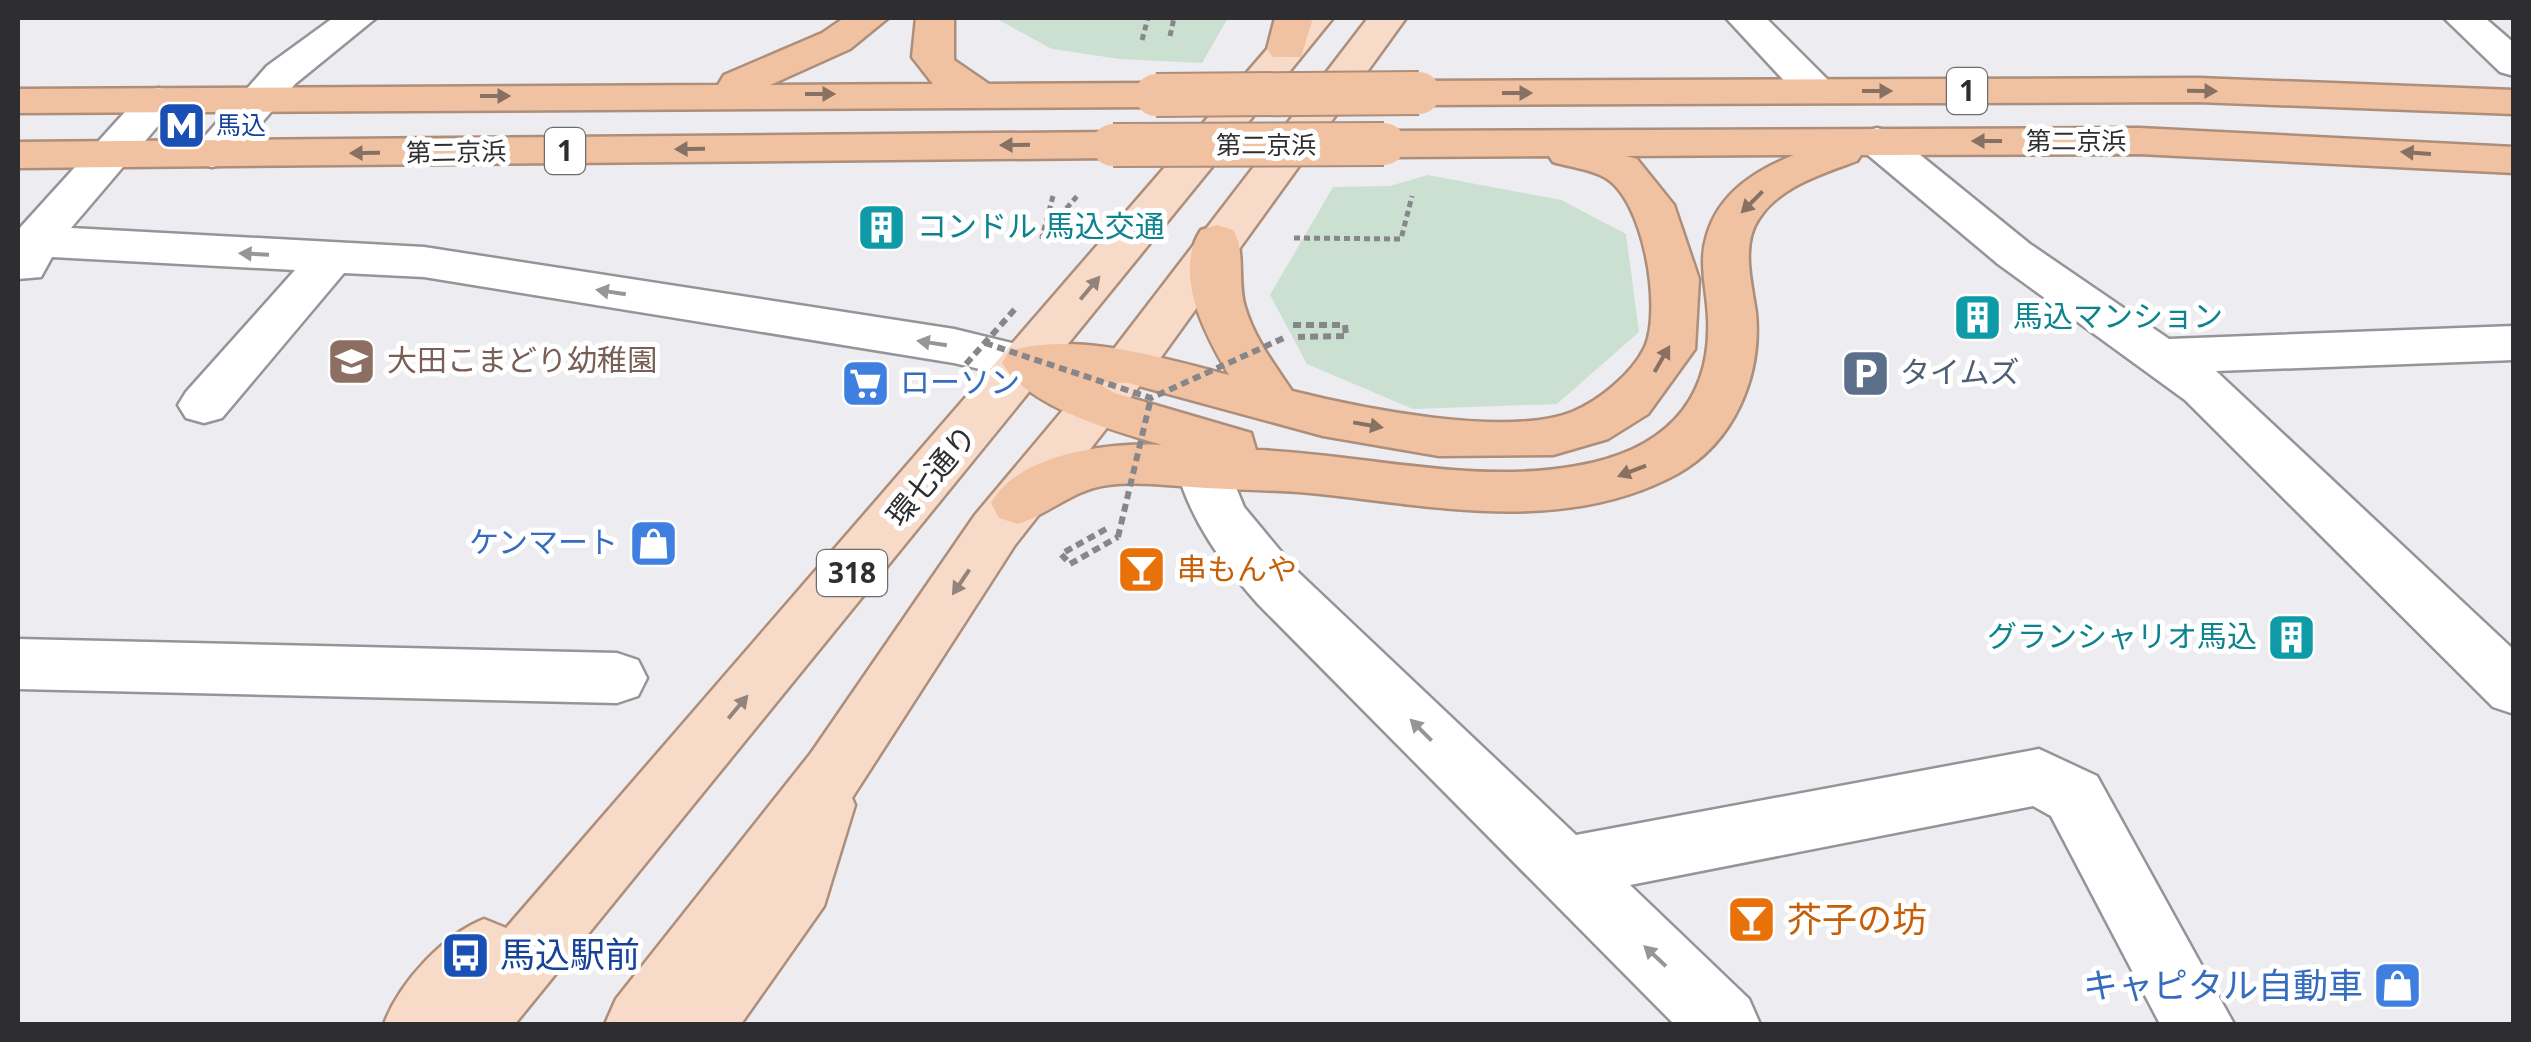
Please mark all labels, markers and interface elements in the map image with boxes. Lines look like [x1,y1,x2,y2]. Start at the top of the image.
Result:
road number: 1 [1947,68,1987,114]
one-way arrow [1861,83,1893,99]
one-way arrow [2186,83,2218,99]
one-way arrow [1501,85,1533,101]
one-way arrow [804,86,836,102]
one-way arrow [479,88,511,104]
metro station icon: 馬込 [155,99,207,151]
place label: 馬込 [216,107,266,141]
street label: 第二京浜 [2026,123,2126,157]
street label: 第二京浜 [1216,127,1316,161]
road number: 1 [545,128,585,174]
street label: 第二京浜 [406,133,506,169]
one-way arrow [1970,133,2002,149]
one-way arrow [999,137,1031,153]
one-way arrow [674,142,706,158]
one-way arrow [2400,144,2432,160]
one-way arrow [349,146,381,162]
one-way arrow [1740,190,1764,213]
building icon: コンドル 馬込交通 [856,201,908,253]
place label: コンドル 馬込交通 [917,205,1165,246]
one-way arrow [237,246,269,262]
one-way arrow [1078,275,1100,300]
one-way arrow [595,284,626,299]
building icon: 馬込マンション [1952,291,2004,343]
place label: 馬込マンション [2013,295,2223,336]
school or university icon: 大田こまどり幼稚園 [326,335,378,387]
one-way arrow [916,335,947,350]
place label: 大田こまどり幼稚園 [387,339,657,380]
one-way arrow [1652,345,1670,373]
parking icon: タイムズ [1839,347,1891,399]
place label: タイムズ [1900,351,2019,392]
supermarket icon: ローソン [839,357,891,409]
place label: ローソン [900,361,1020,402]
street label: 環七通り [877,416,985,534]
one-way arrow [1353,418,1384,434]
one-way arrow [1616,464,1646,479]
shop icon: ケンマート [627,517,679,569]
place label: ケンマート [469,521,618,562]
bar icon: 串もんや [1116,544,1168,596]
place label: 串もんや [1177,548,1297,589]
road number: 318 [817,550,887,596]
one-way arrow [952,568,970,595]
building icon: グランシャリオ馬込 [2266,611,2318,663]
place label: グランシャリオ馬込 [1987,615,2257,656]
one-way arrow [727,695,749,720]
one-way arrow [1410,719,1434,742]
bar icon: 芥子の坊 [1726,894,1778,946]
place label: 芥子の坊 [1787,895,1927,942]
bus stop icon: 馬込駅前 [439,929,491,981]
place label: 馬込駅前 [500,930,640,977]
one-way arrow [1643,945,1667,968]
shop icon: キャピタル自動車 [2372,960,2424,1012]
place label: キャピタル自動車 [2083,961,2363,1008]

